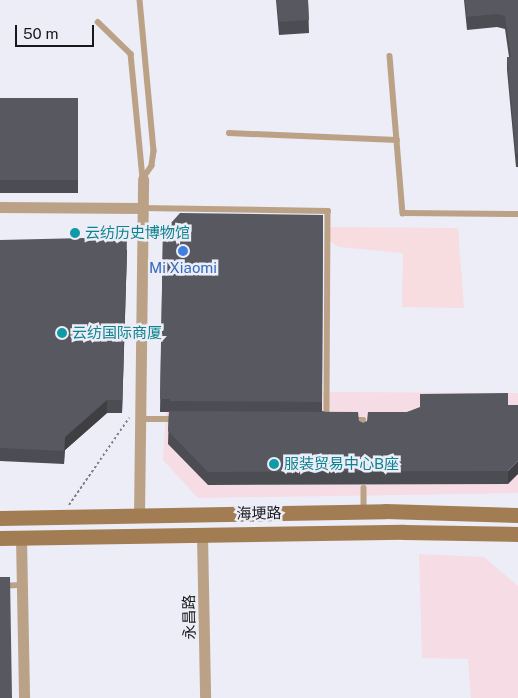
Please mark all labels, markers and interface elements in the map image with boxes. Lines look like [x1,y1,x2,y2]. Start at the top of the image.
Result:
scale bar [18,15,96,47]
text: 50 m [23,25,58,42]
place label: 云纺历史博物馆 [85,224,190,242]
marker: 云纺历史博物馆 [69,227,81,239]
marker: Mi Xiaomi [177,245,189,257]
place label: Mi Xiaomi [149,259,217,277]
place label: 云纺国际商厦 [72,324,162,342]
marker: 云纺国际商厦 [56,327,68,339]
place label: 服装贸易中心B座 [284,455,399,473]
marker: 服装贸易中心B座 [268,458,280,470]
street label: 海埂路 [236,504,282,522]
street label: 永昌路 [180,594,198,640]

